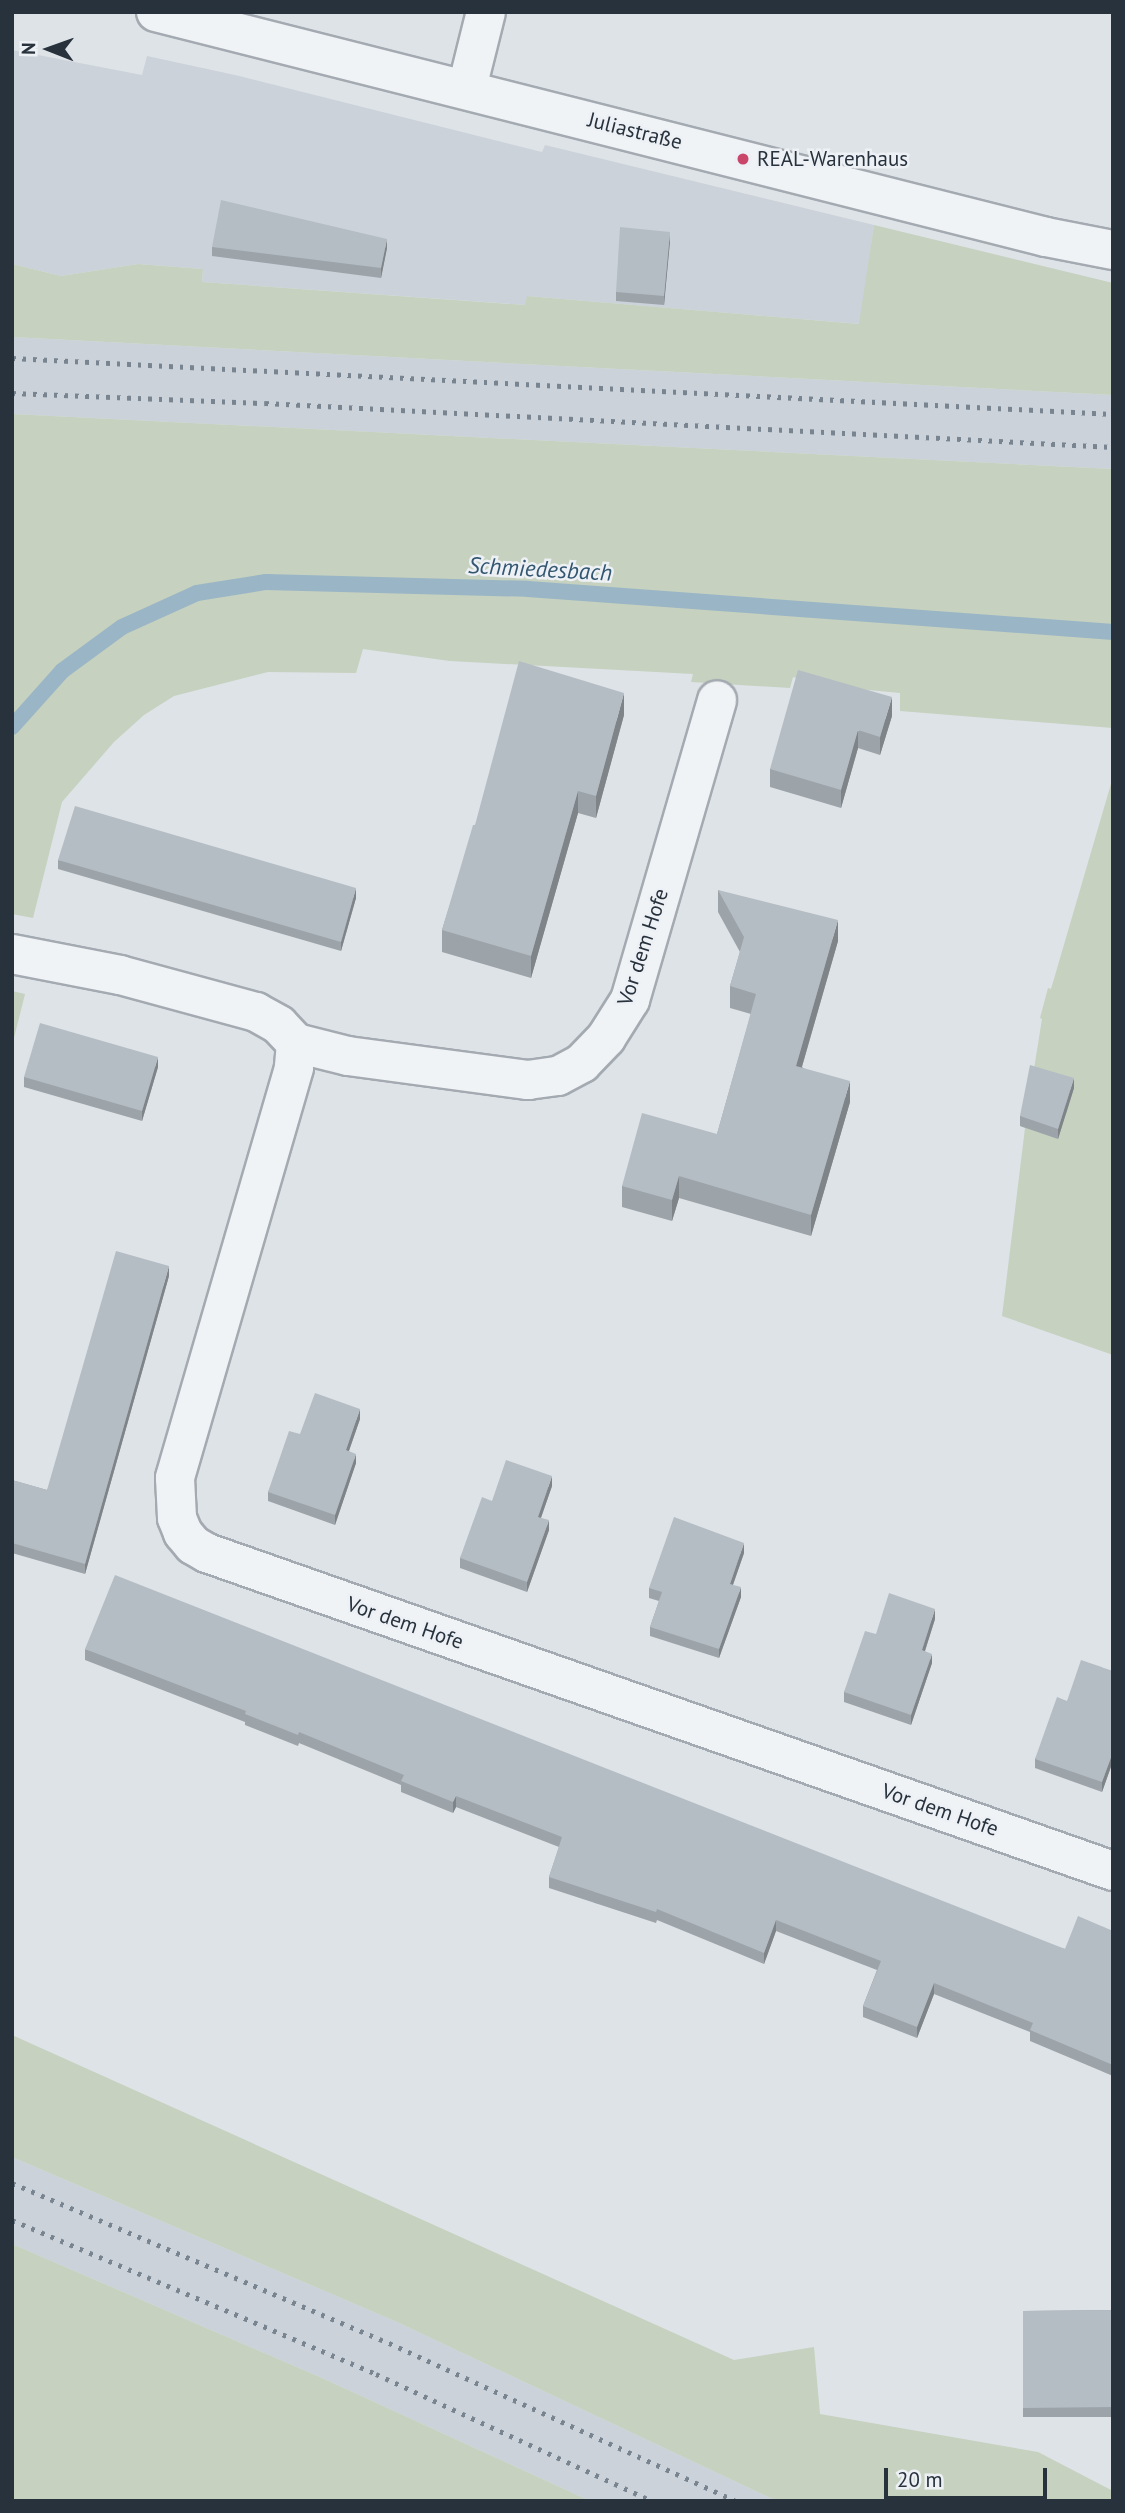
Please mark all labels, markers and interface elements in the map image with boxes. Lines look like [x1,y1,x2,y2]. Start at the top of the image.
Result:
north arrow [14,14,84,84]
text: N [16,42,40,55]
street label: Juliastraße [585,107,685,155]
place label: REAL-Warenhaus [757,146,908,172]
marker: REAL-Warenhaus [735,151,751,167]
water label: Schmiedesbach [467,551,613,587]
street label: Vor dem Hofe [612,885,674,1009]
street label: Vor dem Hofe [343,1591,467,1655]
street label: Vor dem Hofe [878,1778,1002,1842]
scale bar [887,2454,1050,2498]
text: 20 m [897,2466,943,2493]

